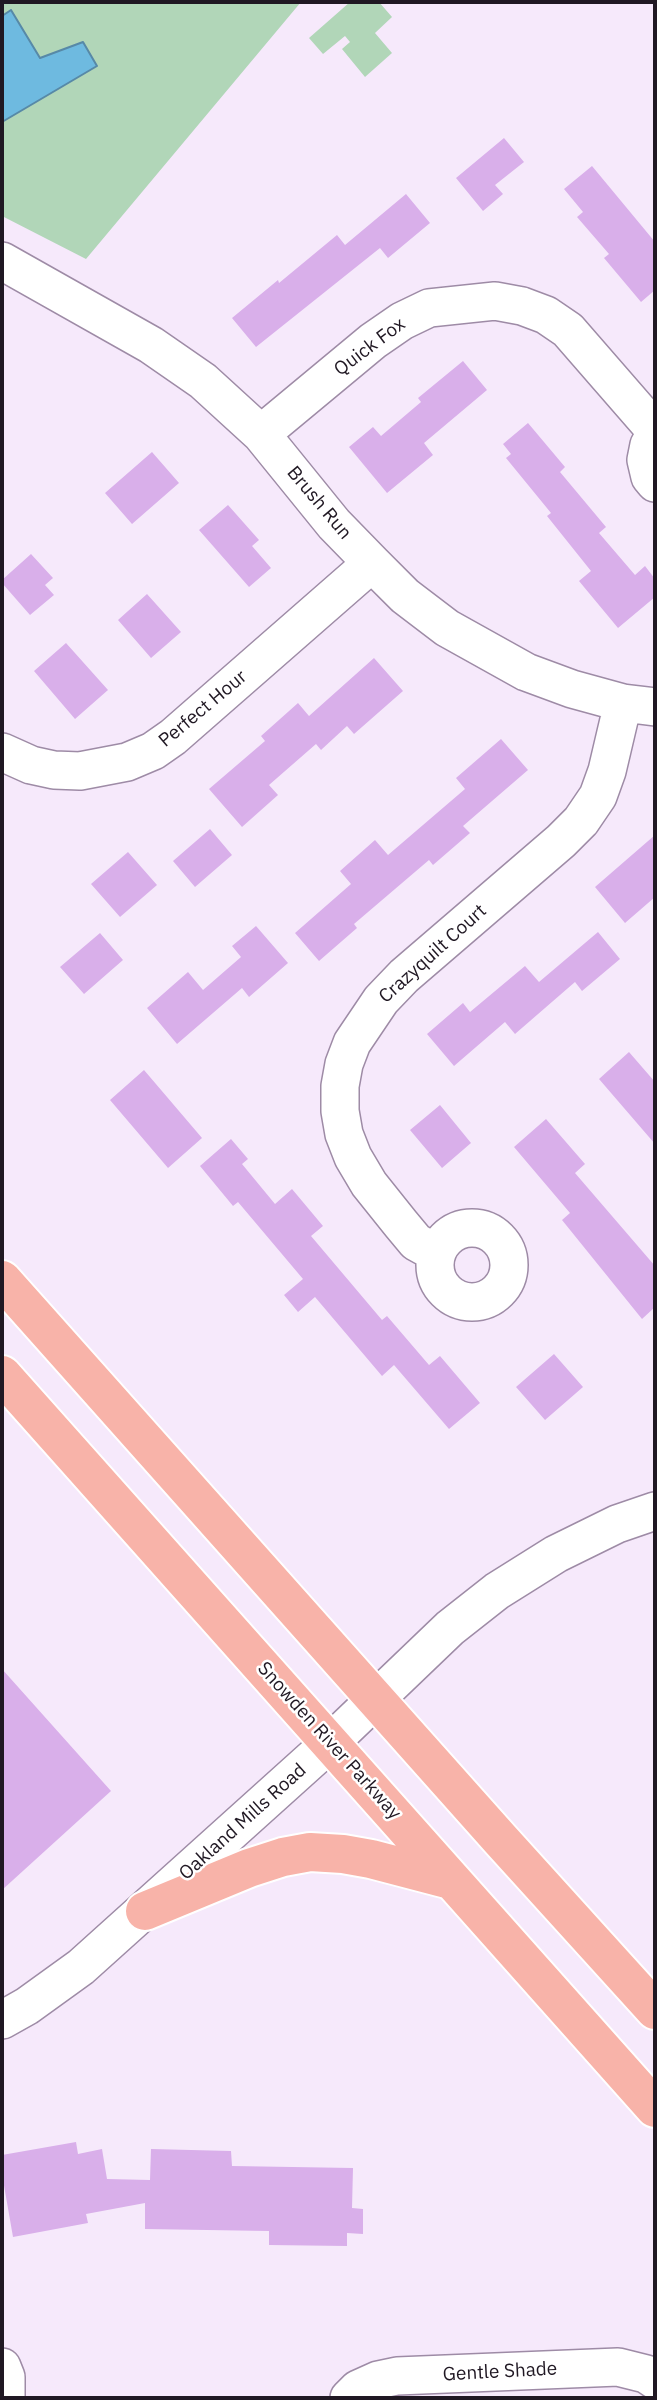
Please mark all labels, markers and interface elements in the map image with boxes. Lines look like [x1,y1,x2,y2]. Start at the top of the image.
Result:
street label: Quick Fox [330,313,410,381]
street label: Brush Run [282,462,356,544]
street label: Perfect Hour [154,666,252,752]
street label: Crazyquilt Court [375,900,491,1008]
street label: Snowden River Parkway [252,1658,406,1824]
street label: Oakland Mills Road [175,1759,311,1885]
street label: Gentle Shade [442,2358,558,2386]

